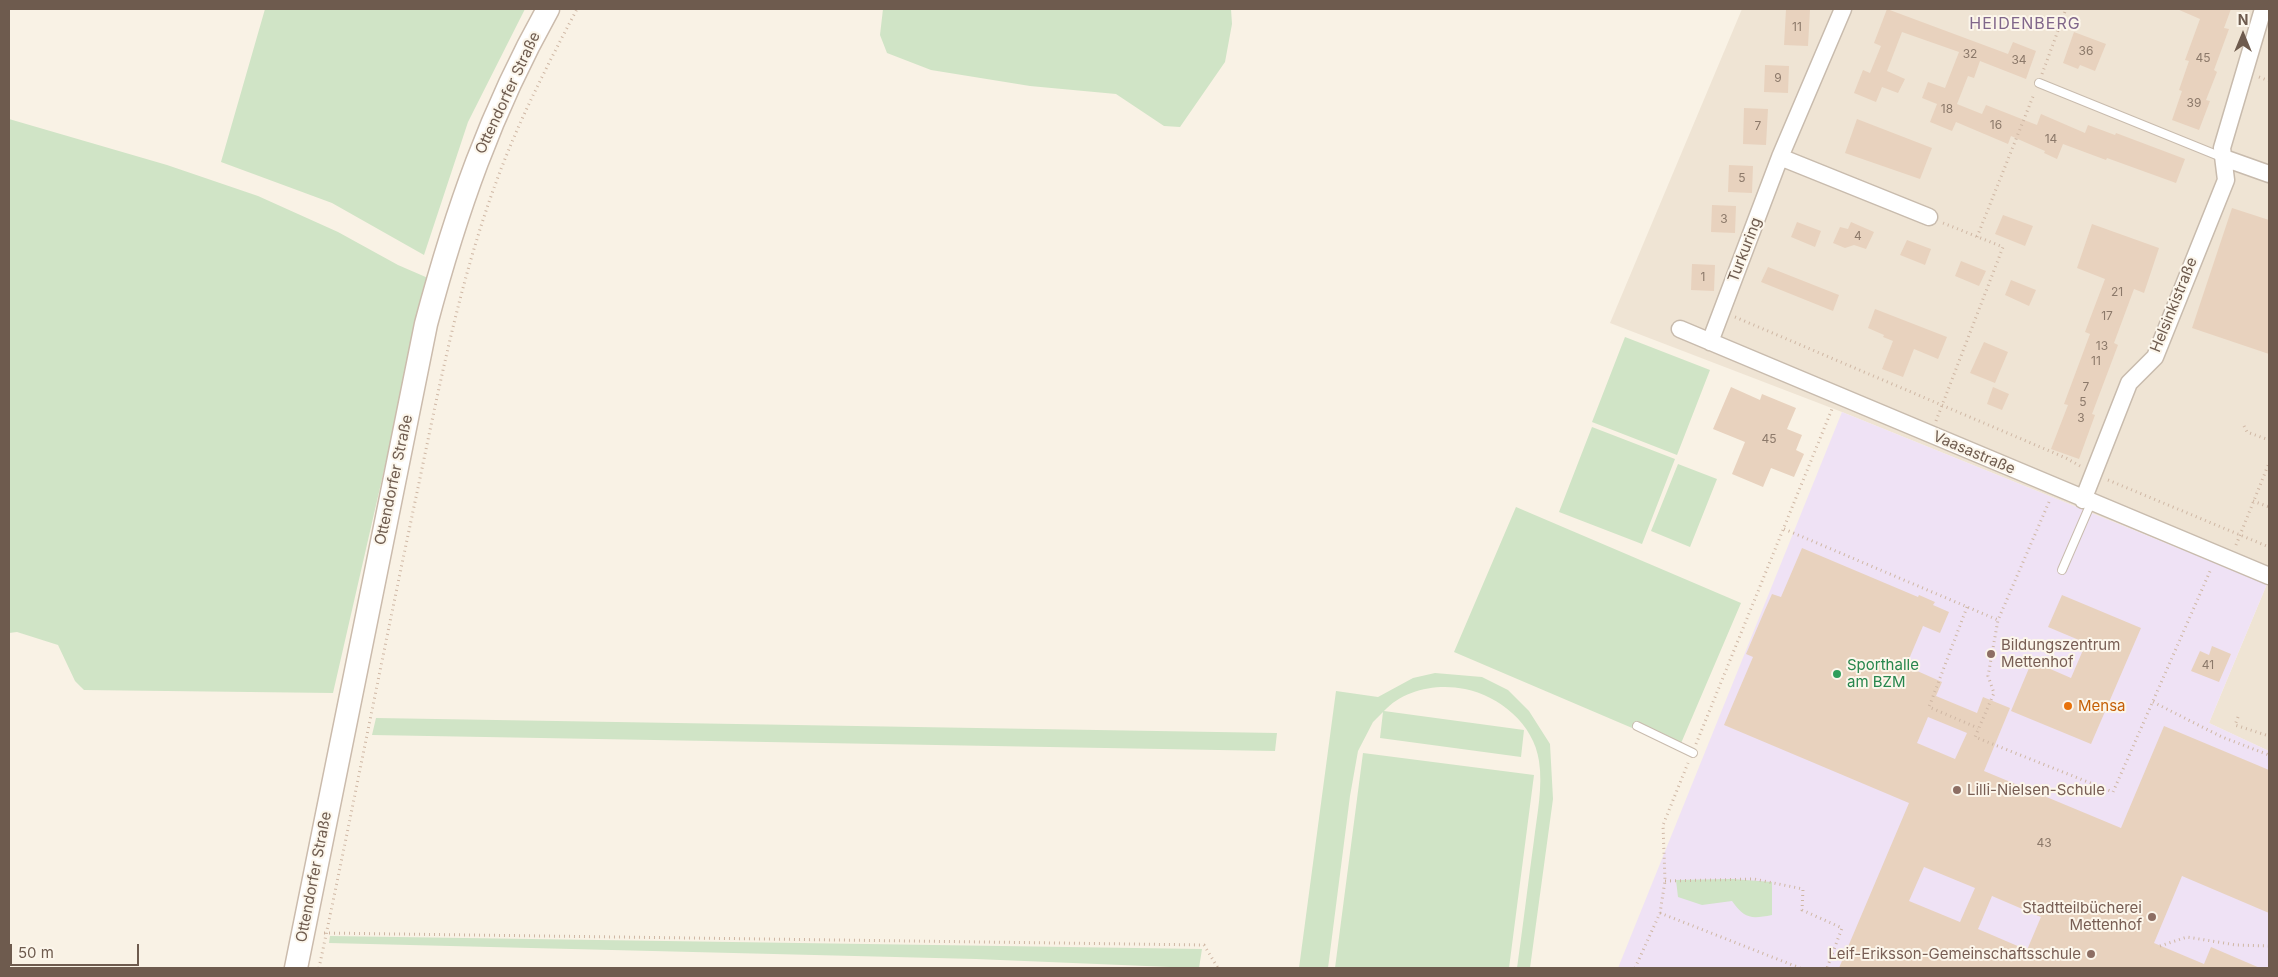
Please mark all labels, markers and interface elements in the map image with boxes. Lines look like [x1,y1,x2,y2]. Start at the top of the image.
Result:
north arrow [2218,10,2268,60]
text: N [2238,11,2248,28]
district label: HEIDENBERG [1968,14,2082,34]
house number: 11 [1792,20,1802,34]
street label: Ottendorfer Straße [472,29,544,157]
house number: 36 [2079,44,2093,58]
house number: 32 [1963,47,1977,61]
house number: 45 [2195,51,2211,65]
house number: 34 [2011,53,2027,67]
house number: 9 [1774,71,1782,85]
house number: 39 [2187,96,2201,110]
house number: 18 [1941,102,1953,116]
house number: 16 [1990,118,2002,132]
house number: 7 [1755,119,1761,133]
house number: 14 [2045,132,2057,146]
house number: 5 [1738,171,1746,185]
house number: 3 [1720,212,1728,226]
street label: Turkuring [1724,215,1766,285]
house number: 4 [1854,229,1862,243]
street label: Helsinkistraße [2147,255,2201,355]
house number: 1 [1701,270,1705,284]
house number: 21 [2111,285,2123,299]
house number: 17 [2101,309,2113,323]
house number: 13 [2096,339,2108,353]
house number: 11 [2091,354,2101,368]
house number: 7 [2083,380,2089,394]
house number: 5 [2079,395,2087,409]
house number: 3 [2077,411,2085,425]
street label: Ottendorfer Straße [371,413,417,547]
street label: Vaasastraße [1930,428,2018,478]
house number: 45 [1761,432,1777,446]
place label: Bildungszentrum Mettenhof [2001,636,2120,671]
marker: Bildungszentrum Mettenhof [1985,648,1997,660]
place label: Sporthalle am BZM [1847,656,1919,691]
house number: 41 [2202,658,2214,672]
marker: Sporthalle am BZM [1831,668,1843,680]
place label: Mensa [2078,697,2125,715]
marker: Mensa [2062,700,2074,712]
place label: Lilli-Nielsen-Schule [1967,781,2105,799]
marker: Lilli-Nielsen-Schule [1951,784,1963,796]
street label: Ottendorfer Straße [293,810,335,944]
house number: 43 [2036,836,2052,850]
place label: Stadtteilbücherei Mettenhof [2022,899,2142,934]
marker: Stadtteilbücherei Mettenhof [2146,911,2158,923]
scale bar [12,934,141,966]
text: 50 m [18,943,54,962]
place label: Leif-Eriksson-Gemeinschaftsschule [1828,945,2081,963]
marker: Leif-Eriksson-Gemeinschaftsschule [2085,948,2097,960]

